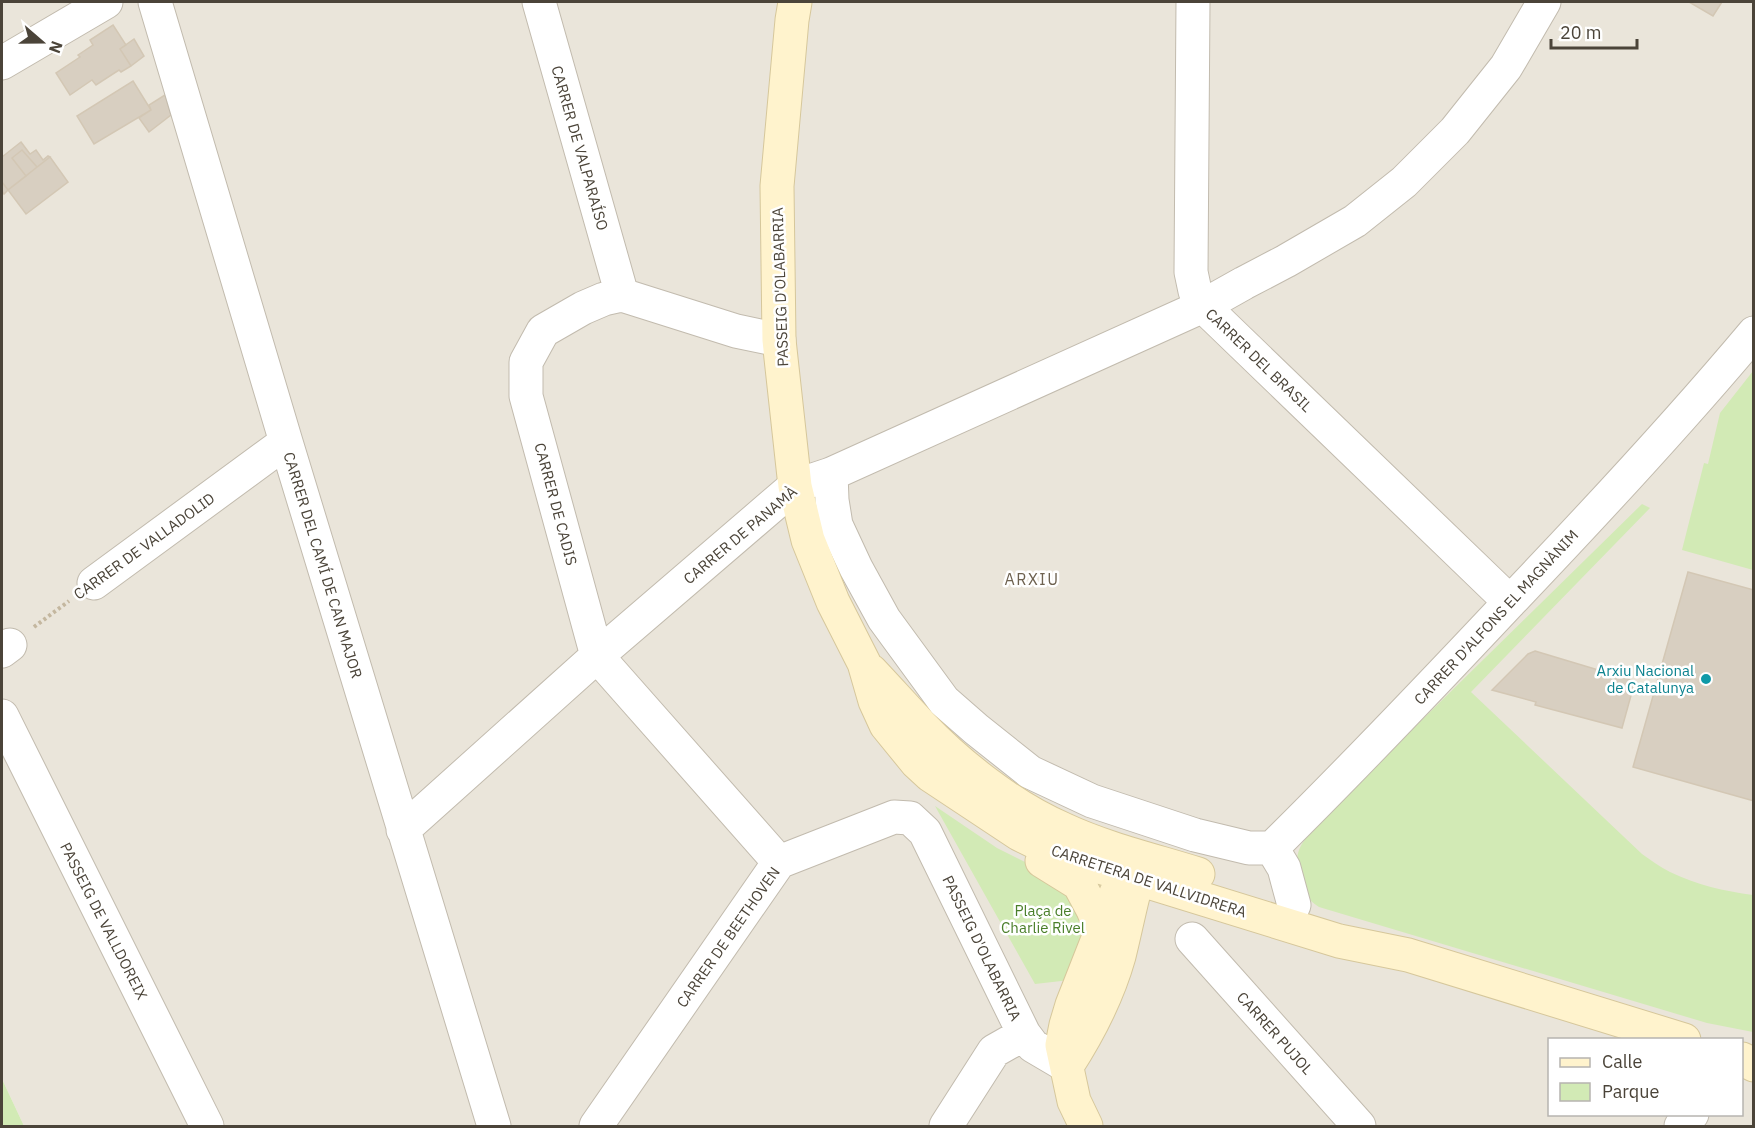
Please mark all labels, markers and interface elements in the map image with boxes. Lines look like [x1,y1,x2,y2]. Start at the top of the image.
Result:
north arrow [12,12,72,72]
scale bar [1551,12,1636,50]
text: 20 m [1560,21,1602,44]
text: N [45,38,67,56]
street label: CARRER DE VALPARAÍSO [547,63,613,233]
street label: PASSEIG D'OLABARRIA [768,207,792,367]
street label: CARRER DEL BRASIL [1202,304,1317,416]
street label: CARRER DE CADIS [531,441,581,567]
street label: CARRER DEL CAMÍ DE CAN MAJOR [279,450,367,680]
street label: CARRER DE PANAMÀ [679,482,801,588]
street label: CARRER DE VALLADOLID [70,488,218,604]
street label: CARRER D'ALFONS EL MAGNÀNIM [1410,526,1582,708]
district label: ARXIU [1004,569,1060,589]
place label: Arxiu Nacional de Catalunya [1597,661,1694,697]
marker: Arxiu Nacional de Catalunya [1699,672,1713,686]
street label: PASSEIG DE VALLDOREIX [56,839,152,1003]
street label: CARRETERA DE VALLVIDRERA [1049,840,1249,922]
street label: CARRER DE BEETHOVEN [672,863,784,1011]
street label: PASSEIG D'OLABARRIA [938,872,1026,1024]
park label: Plaça de Charlie Rivel [1001,901,1085,937]
street label: CARRER PUJOL [1233,988,1317,1079]
legend [1548,1038,1743,1116]
text: Calle [1602,1050,1642,1073]
text: Parque [1602,1080,1660,1103]

